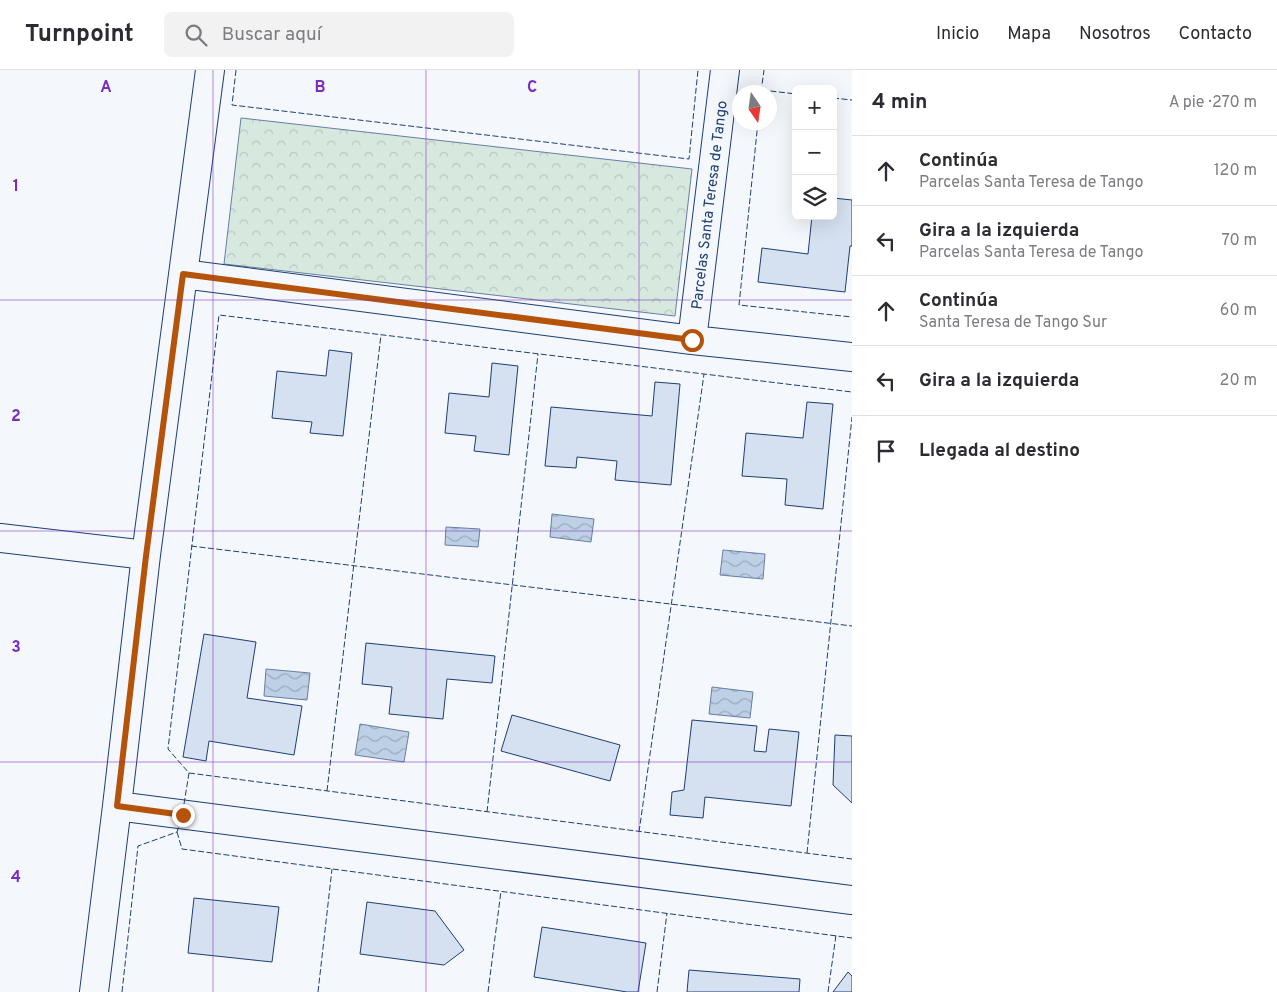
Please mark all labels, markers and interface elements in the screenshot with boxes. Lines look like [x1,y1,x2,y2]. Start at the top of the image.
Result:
search box [164,12,514,57]
text: Turnpoint [25,20,134,50]
icon: search [182,21,210,49]
text: Buscar aquí [222,23,322,47]
text: Inicio [936,23,979,46]
text: Mapa [1007,23,1051,46]
text: Nosotros [1079,23,1151,46]
text: Contacto [1179,23,1252,46]
text: A [100,78,112,98]
text: B [314,78,326,98]
text: C [527,78,537,98]
north arrow [732,85,777,130]
map controls [792,85,837,220]
button: + [792,85,837,130]
text: 4 min [872,89,928,116]
text: A pie · 270 m [1169,93,1257,113]
street label: Parcelas Santa Teresa de Tango [688,100,733,311]
button: − [792,130,837,175]
text: Continúa [919,149,998,173]
icon: ahead [872,157,900,185]
text: 120 m [1214,161,1257,181]
text: Parcelas Santa Teresa de Tango [919,173,1143,193]
button: layers [792,175,837,220]
text: 1 [13,177,19,197]
text: Gira a la izquierda [919,219,1079,243]
icon: left [872,227,900,255]
text: 70 m [1222,231,1257,251]
text: Parcelas Santa Teresa de Tango [919,243,1143,263]
text: Continúa [919,289,998,313]
icon: ahead [872,297,900,325]
text: 60 m [1220,301,1257,321]
text: Santa Teresa de Tango Sur [919,313,1107,333]
route start [681,329,704,352]
icon: left [872,367,900,395]
text: Gira a la izquierda [919,369,1079,393]
text: 20 m [1220,371,1257,391]
text: 2 [11,407,21,427]
icon: arrive [872,437,900,465]
text: Llegada al destino [919,439,1080,463]
text: 3 [11,638,21,658]
route end [172,804,195,827]
text: 4 [11,868,21,888]

